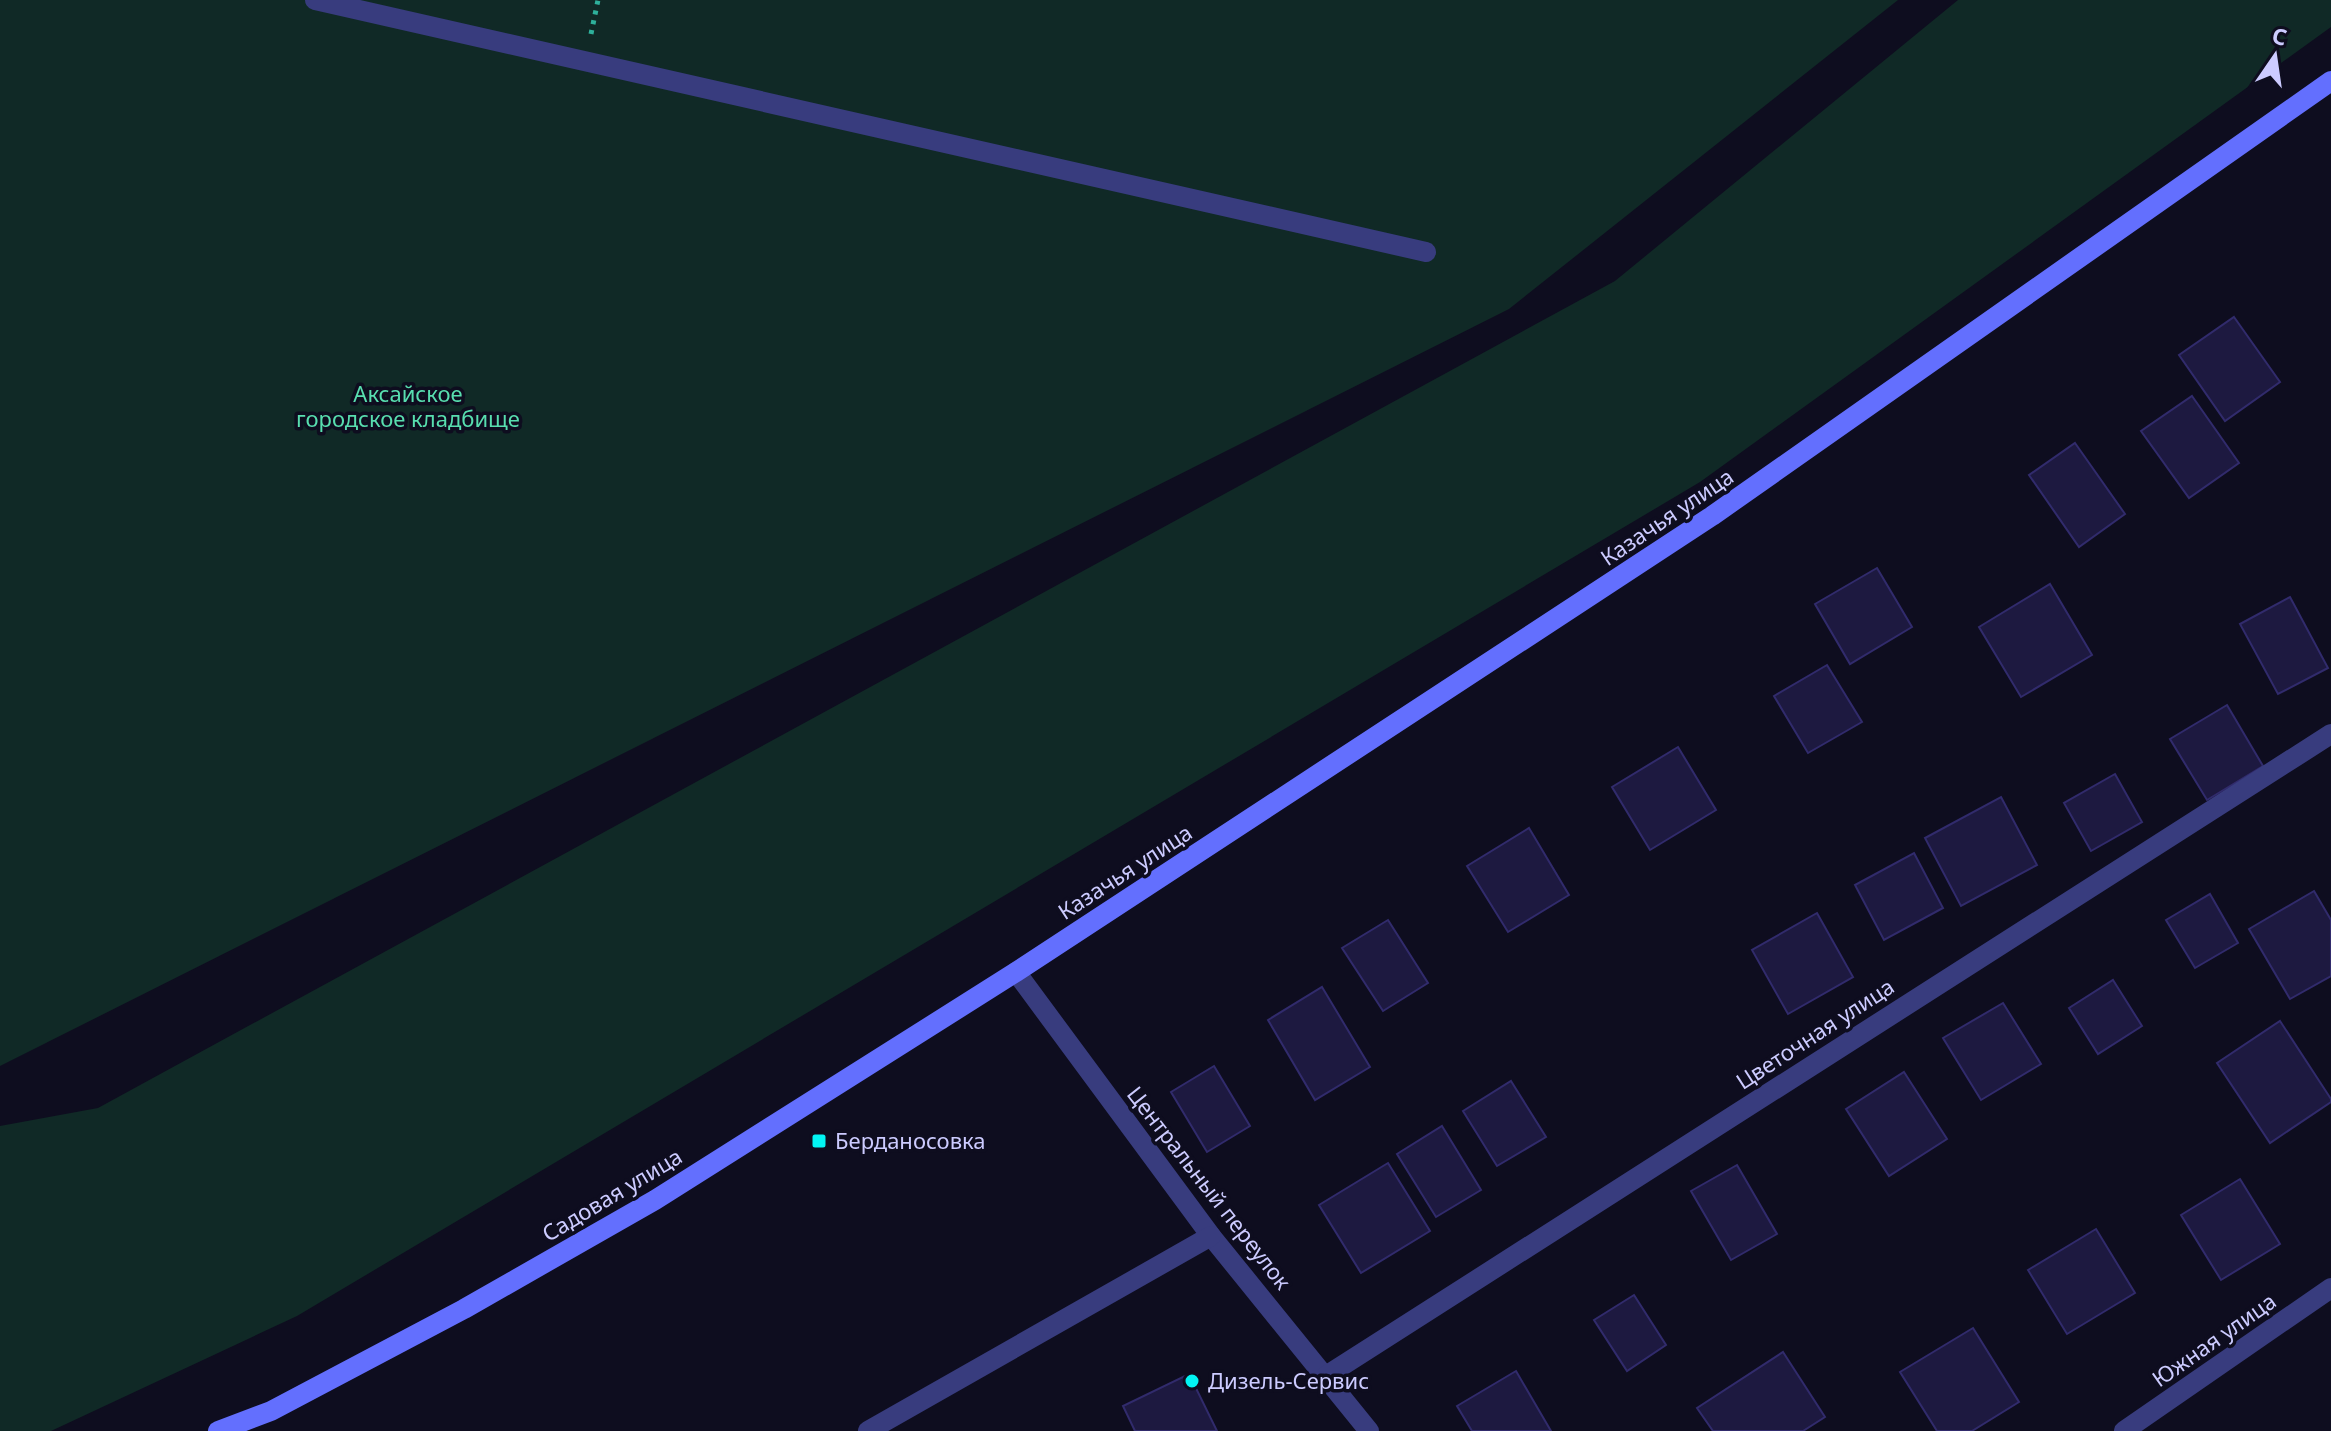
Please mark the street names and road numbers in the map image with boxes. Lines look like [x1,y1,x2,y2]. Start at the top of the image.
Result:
street label: Казачья улица [1594,461,1739,572]
street label: Казачья улица [1052,817,1197,926]
street label: Цветочная улица [1730,971,1899,1096]
street label: Центральный переулок [1121,1080,1299,1295]
street label: Садовая улица [536,1141,687,1248]
street label: Южная улица [2145,1285,2281,1393]

